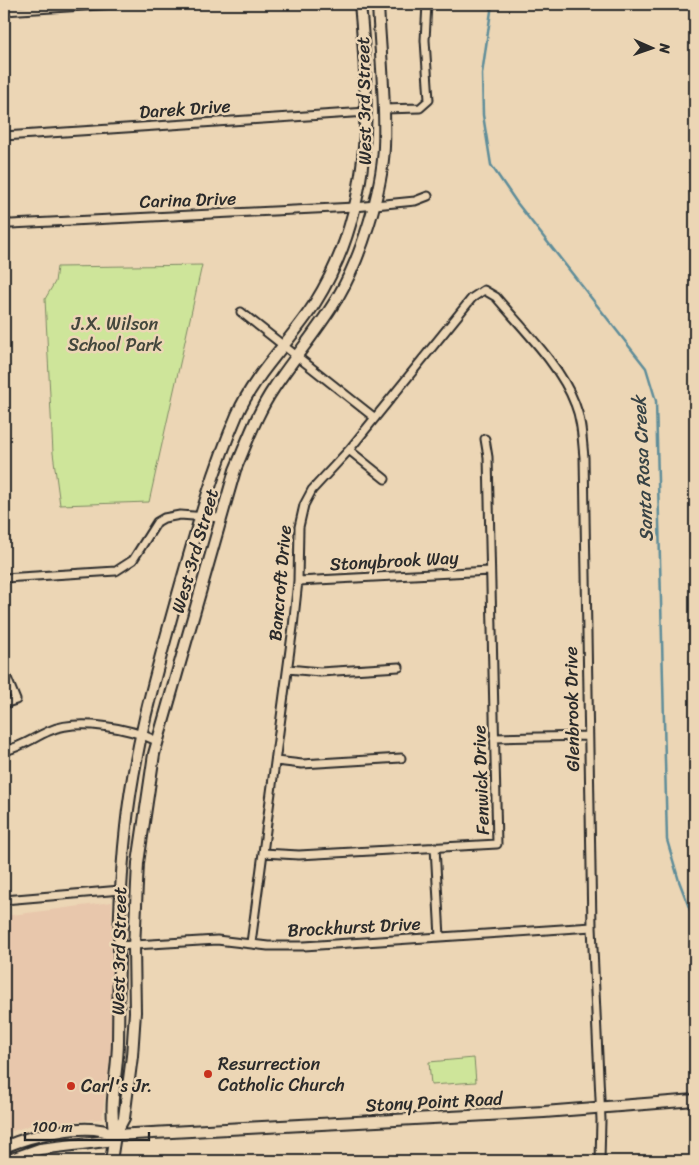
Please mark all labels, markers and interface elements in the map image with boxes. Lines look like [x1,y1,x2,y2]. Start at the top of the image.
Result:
north arrow [626,22,676,72]
street label: West 3rd Street [347,36,381,165]
text: N [652,42,677,54]
street label: Darek Drive [138,90,232,128]
street label: Carina Drive [139,182,237,218]
park label: J.X. Wilson School Park [68,308,163,361]
water label: Santa Rosa Creek [622,392,663,543]
street label: West 3rd Street [162,485,228,617]
street label: Bancroft Drive [259,524,301,642]
street label: Stonybrook Way [329,542,460,580]
street label: Glenbrook Drive [555,646,589,772]
street label: Fenwick Drive [463,724,499,836]
street label: West 3rd Street [102,886,136,1015]
street label: Brockhurst Drive [286,908,422,946]
place label: Resurrection Catholic Church [218,1048,345,1101]
marker: Resurrection Catholic Church [202,1068,214,1080]
place label: Carl's Jr. [81,1070,152,1102]
marker: Carl's Jr. [65,1080,77,1092]
street label: Stony Point Road [365,1082,505,1122]
scale bar [25,1110,149,1142]
text: 100 m [32,1114,73,1140]

